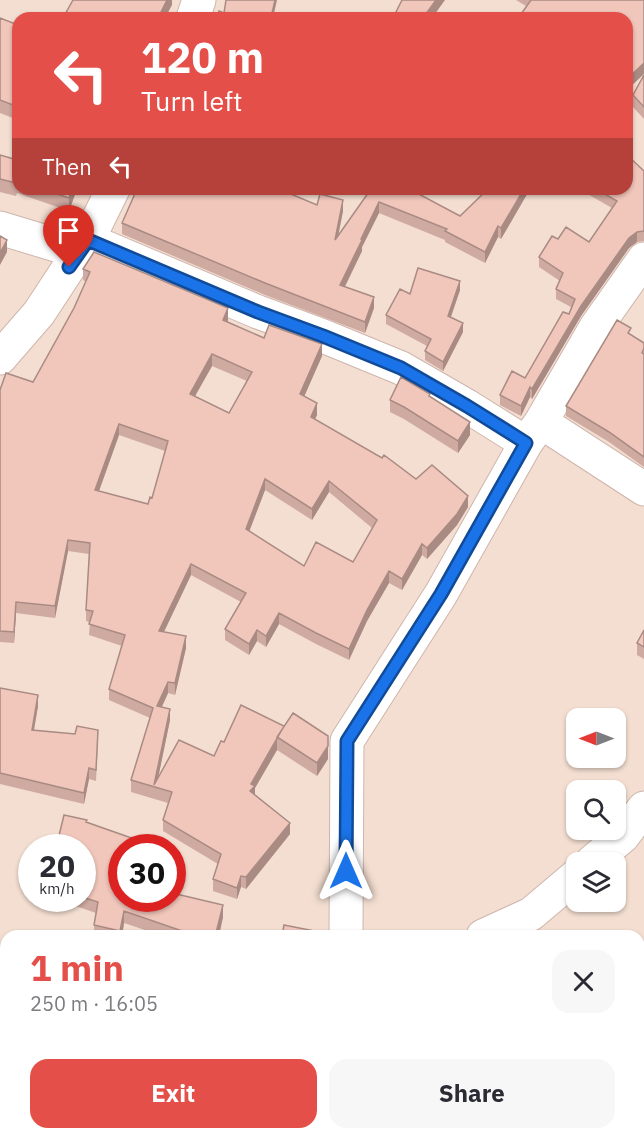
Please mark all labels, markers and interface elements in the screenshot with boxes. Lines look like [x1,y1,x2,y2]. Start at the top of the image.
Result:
text: 120 m [141,30,264,85]
icon: left [42,36,120,114]
text: Turn left [141,83,242,118]
icon: left [104,150,137,183]
text: Then [42,152,92,181]
pin [43,205,94,267]
icon: arrive [52,214,85,247]
north arrow [566,708,626,768]
map controls [566,708,626,912]
button: search [566,780,626,840]
speed limit sign: 30 [108,834,186,912]
position arrow [314,839,378,903]
text: 20 [39,846,75,885]
button: layers [566,852,626,912]
text: km/h [39,879,75,898]
text: 1 min [30,944,124,991]
button: close [552,950,615,1013]
text: 250 m · 16:05 [30,990,158,1017]
button: Exit [30,1059,317,1128]
button: Share [329,1059,615,1128]

